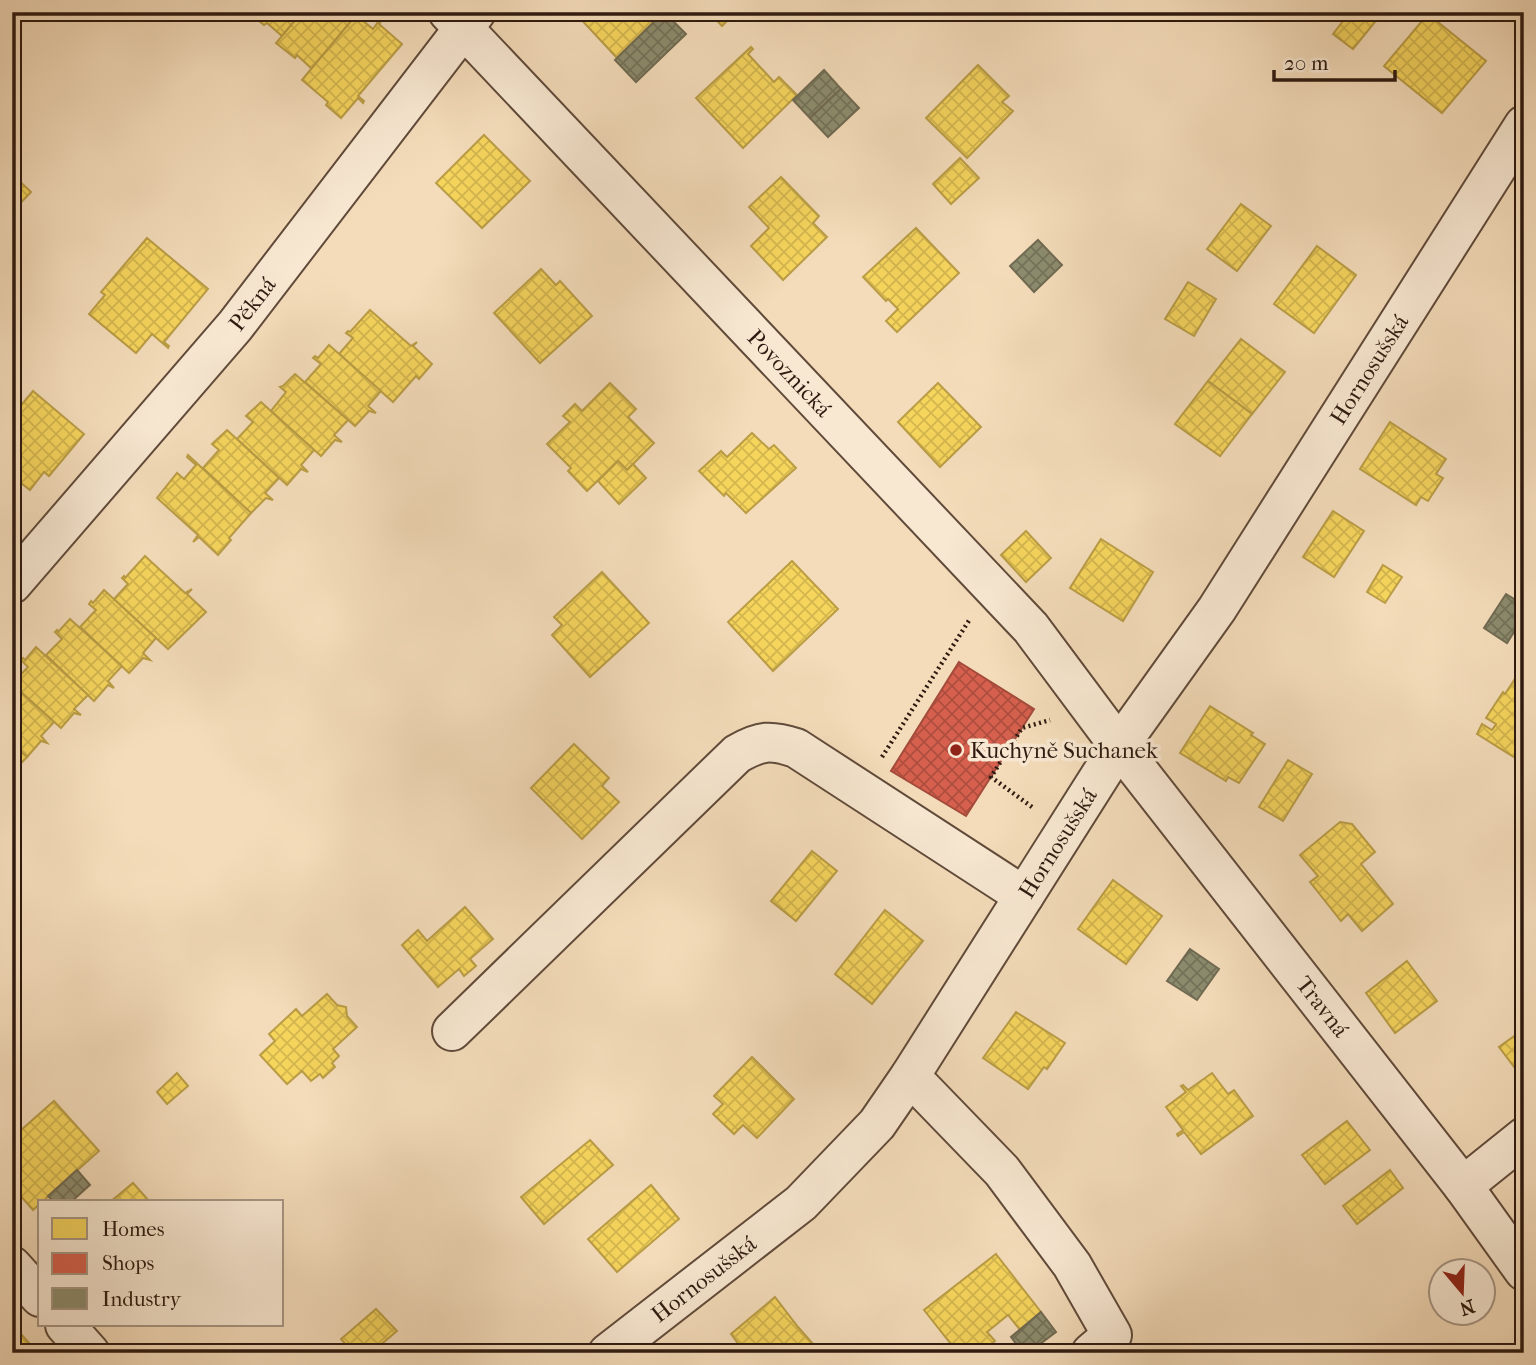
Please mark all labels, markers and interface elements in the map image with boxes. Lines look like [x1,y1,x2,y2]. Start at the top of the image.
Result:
scale bar [1274,38,1394,82]
text: 20 m [1284,51,1329,75]
street label: Pěkná [223,272,282,336]
street label: Hornosušská [1324,309,1414,430]
street label: Povoznická [742,324,837,423]
place label: Kuchyně Suchanek [970,737,1159,764]
marker: Kuchyně Suchanek [948,742,964,758]
street label: Hornosušská [1013,783,1103,903]
street label: Travná [1290,971,1355,1043]
legend [38,1200,284,1326]
text: Homes [102,1217,165,1241]
street label: Hornosušská [646,1230,762,1328]
text: Shops [102,1251,155,1275]
north arrow [1428,1256,1498,1326]
text: Industry [102,1287,182,1311]
text: N [1456,1294,1478,1320]

